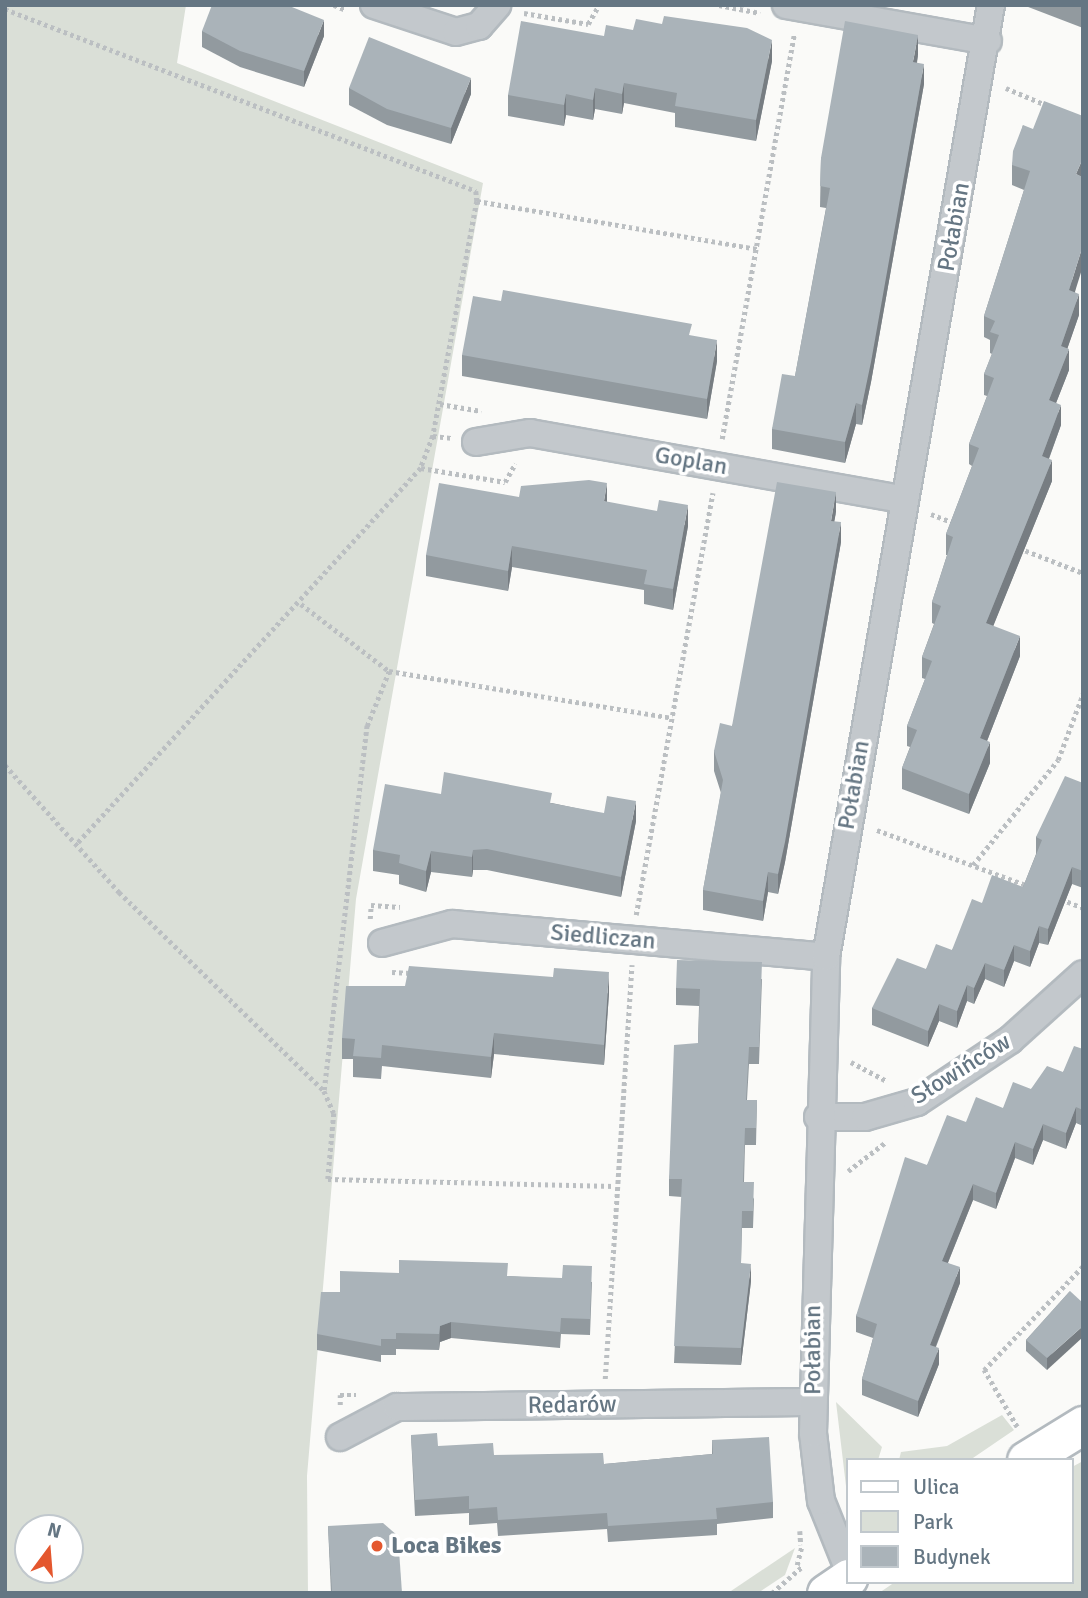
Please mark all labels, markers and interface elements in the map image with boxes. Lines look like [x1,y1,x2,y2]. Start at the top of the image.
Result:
street label: Połabian [932,180,976,274]
street label: Goplan [653,440,729,482]
street label: Połabian [832,738,876,832]
street label: Siedliczan [549,918,657,956]
street label: Słowińców [906,1027,1016,1111]
street label: Połabian [799,1305,827,1395]
street label: Redarów [527,1390,617,1420]
legend [846,1458,1074,1584]
text: Ulica [913,1474,959,1500]
text: Park [913,1509,953,1535]
north arrow [14,1514,84,1584]
text: N [45,1517,64,1544]
place label: Loca Bikes [391,1532,501,1560]
marker: Loca Bikes [369,1538,385,1554]
text: Budynek [913,1544,991,1570]

